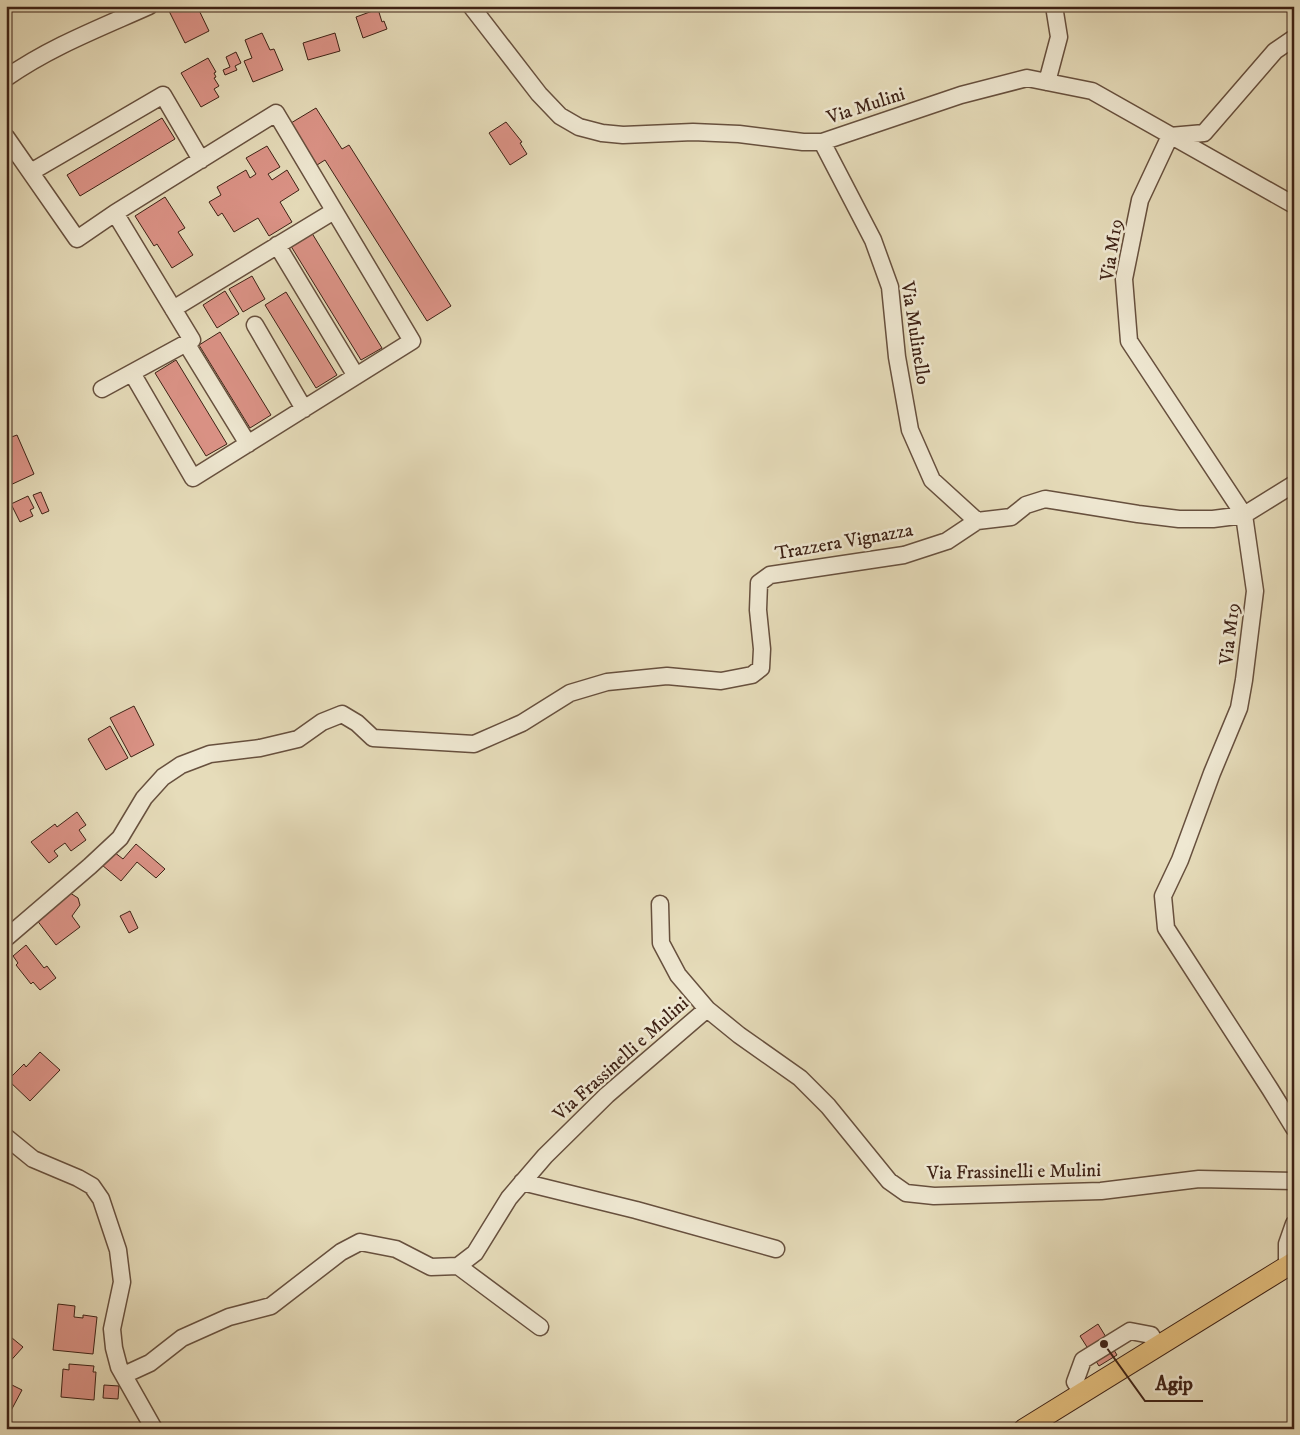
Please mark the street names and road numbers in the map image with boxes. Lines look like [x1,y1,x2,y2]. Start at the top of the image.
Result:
street label: Via Mulini [823,83,908,130]
street label: Via M19 [1096,217,1128,284]
street label: Via Mulinello [895,279,935,386]
street label: Trazzera Vignazza [773,519,915,565]
street label: Via M19 [1215,601,1245,668]
street label: Via Frassinelli e Mulini [548,992,693,1126]
street label: Via Frassinelli e Mulini [926,1159,1101,1185]

